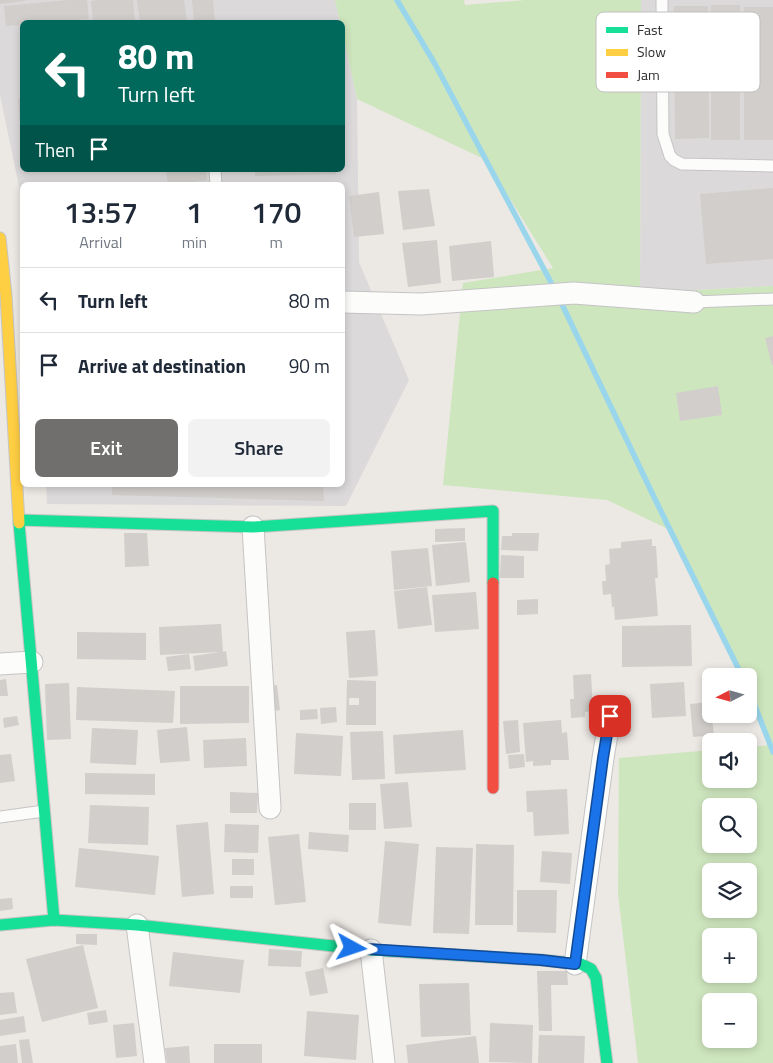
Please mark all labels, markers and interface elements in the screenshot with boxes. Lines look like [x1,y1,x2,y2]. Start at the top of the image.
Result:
legend [596,12,760,92]
text: Fast [637,19,662,40]
text: 80 m [118,29,194,83]
icon: left [35,40,100,105]
text: Slow [637,41,666,62]
text: Jam [637,64,660,85]
text: Turn left [118,77,195,111]
text: Then [35,135,75,164]
icon: arrive [85,135,113,163]
text: 13:57 [64,189,138,235]
text: 1 [186,189,203,235]
text: 170 [251,189,301,235]
text: Arrival [79,230,123,254]
text: min [182,230,207,254]
text: m [269,230,283,254]
icon: left [35,286,63,314]
text: Turn left [78,286,148,315]
text: 80 m [289,286,330,315]
icon: arrive [35,351,63,379]
text: Arrive at destination [78,351,246,380]
text: 90 m [289,351,330,380]
button: Exit [35,419,178,477]
button: Share [188,419,330,477]
north arrow [702,668,758,722]
map controls [702,668,757,1048]
pin [589,695,631,737]
icon: arrive [596,702,624,730]
button: sound [702,733,757,788]
button: search [702,798,757,853]
button: layers [702,863,757,918]
position arrow [325,921,377,973]
button: + [702,928,757,983]
button: − [702,993,757,1048]

